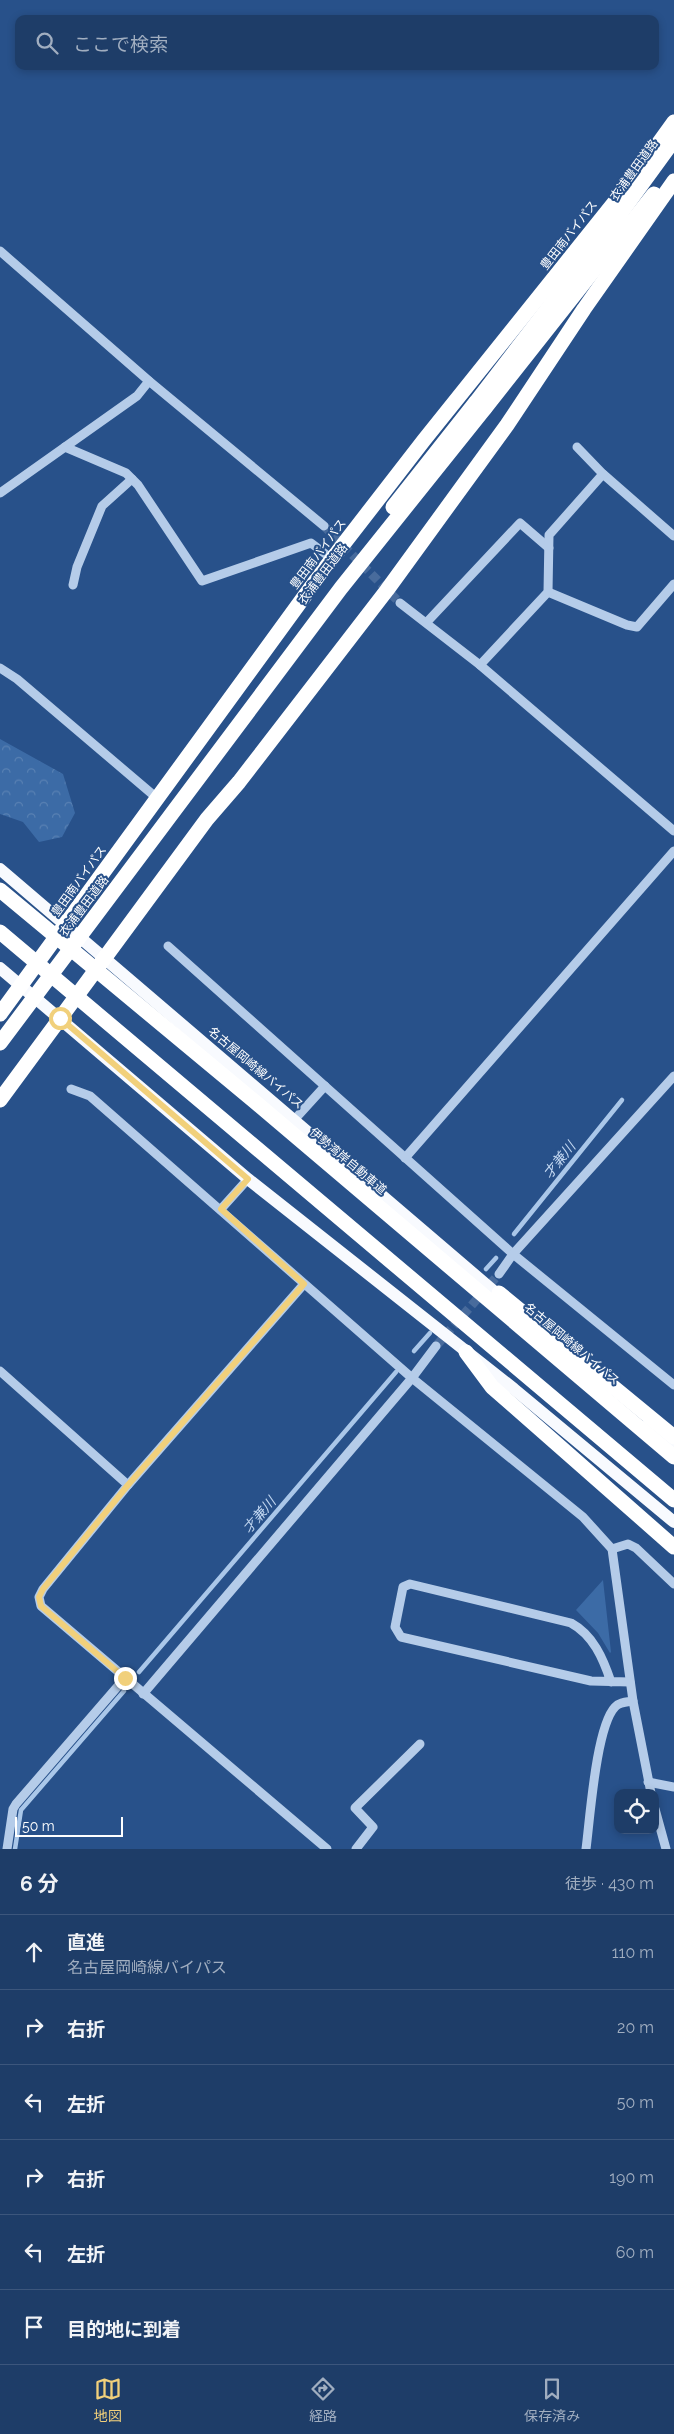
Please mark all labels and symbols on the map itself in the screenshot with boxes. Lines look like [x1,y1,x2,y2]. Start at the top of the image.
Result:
street label: 衣浦豊田道路 [607,137,661,203]
street label: 豊田南バイパス [538,198,600,272]
street label: 豊田南バイパス [287,516,349,592]
street label: 衣浦豊田道路 [296,541,350,607]
street label: 豊田南バイパス [49,843,109,919]
street label: 衣浦豊田道路 [57,873,111,939]
route start [49,1007,72,1030]
street label: 名古屋岡崎線バイパス [206,1024,306,1112]
street label: 伊勢湾岸自動車道 [307,1125,389,1197]
water label: 才兼川 [540,1137,580,1181]
street label: 名古屋岡崎線バイパス [522,1300,622,1388]
water label: 才兼川 [239,1492,280,1536]
route end [114,1667,137,1690]
scale bar [15,1814,122,1837]

